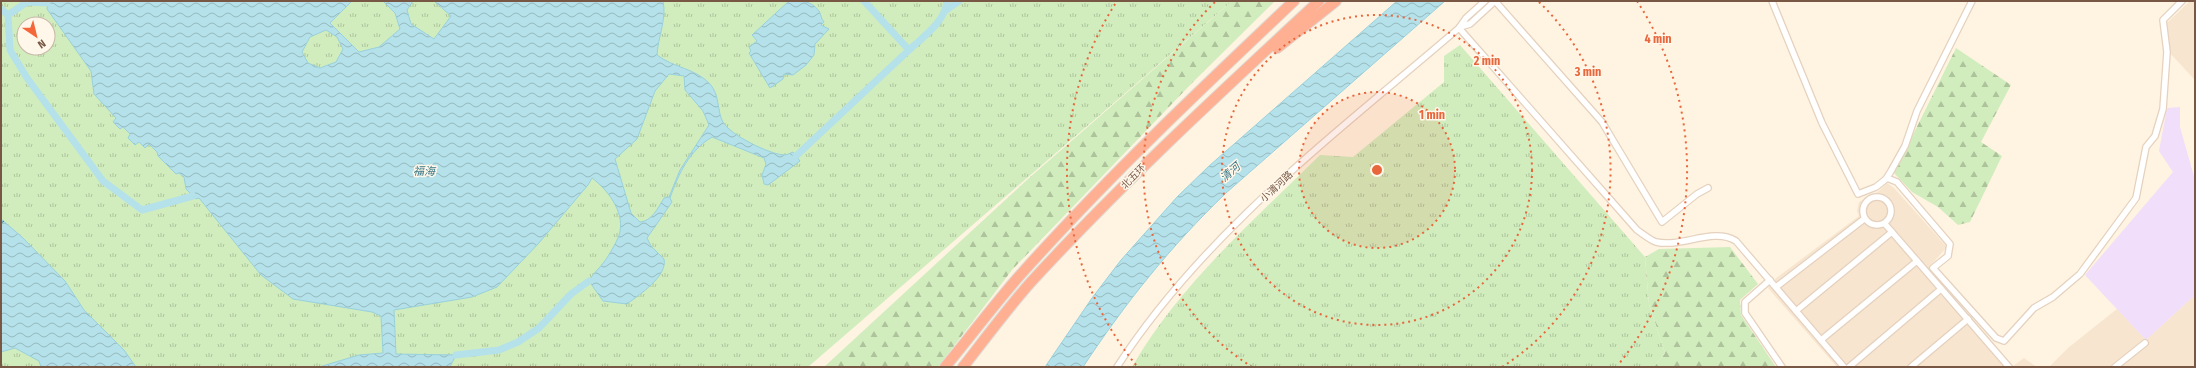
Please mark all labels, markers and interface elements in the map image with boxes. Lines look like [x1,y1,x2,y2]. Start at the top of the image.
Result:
north arrow [16,16,56,56]
text: 4 min [1644,32,1672,46]
text: N [35,37,48,51]
text: 2 min [1473,54,1500,68]
text: 3 min [1574,65,1601,79]
text: 1 min [1419,108,1445,122]
water label: 清河 [1218,159,1244,184]
street label: 北五环 [1119,162,1149,192]
centre of rings [1370,163,1384,177]
water label: 福海 [413,165,437,178]
street label: 小清河路 [1258,169,1295,205]

